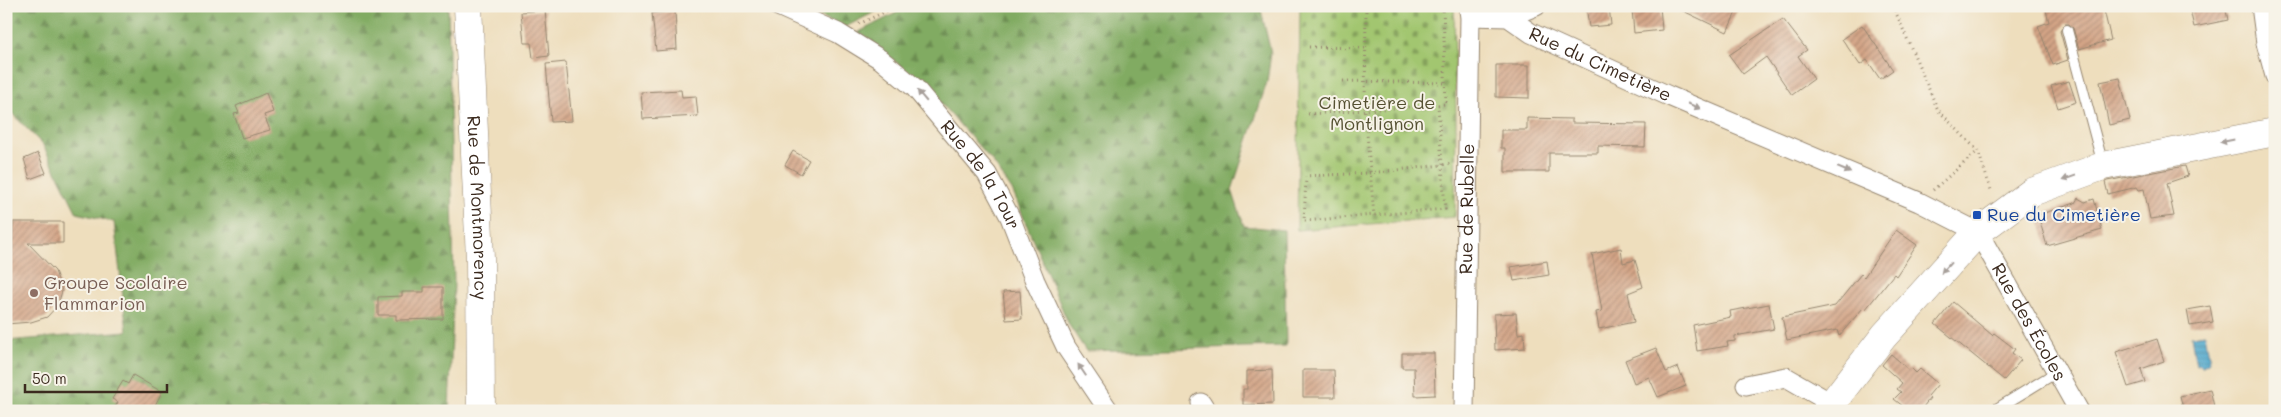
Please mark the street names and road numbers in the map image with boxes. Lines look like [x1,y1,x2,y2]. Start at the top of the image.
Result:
street label: Rue du Cimetière [1525,21,1676,107]
street label: Rue de Montmorency [462,115,493,300]
street label: Rue de la Tour [936,115,1027,232]
street label: Rue de Rubelle [1453,143,1479,275]
street label: Rue des Écoles [1987,259,2073,385]

